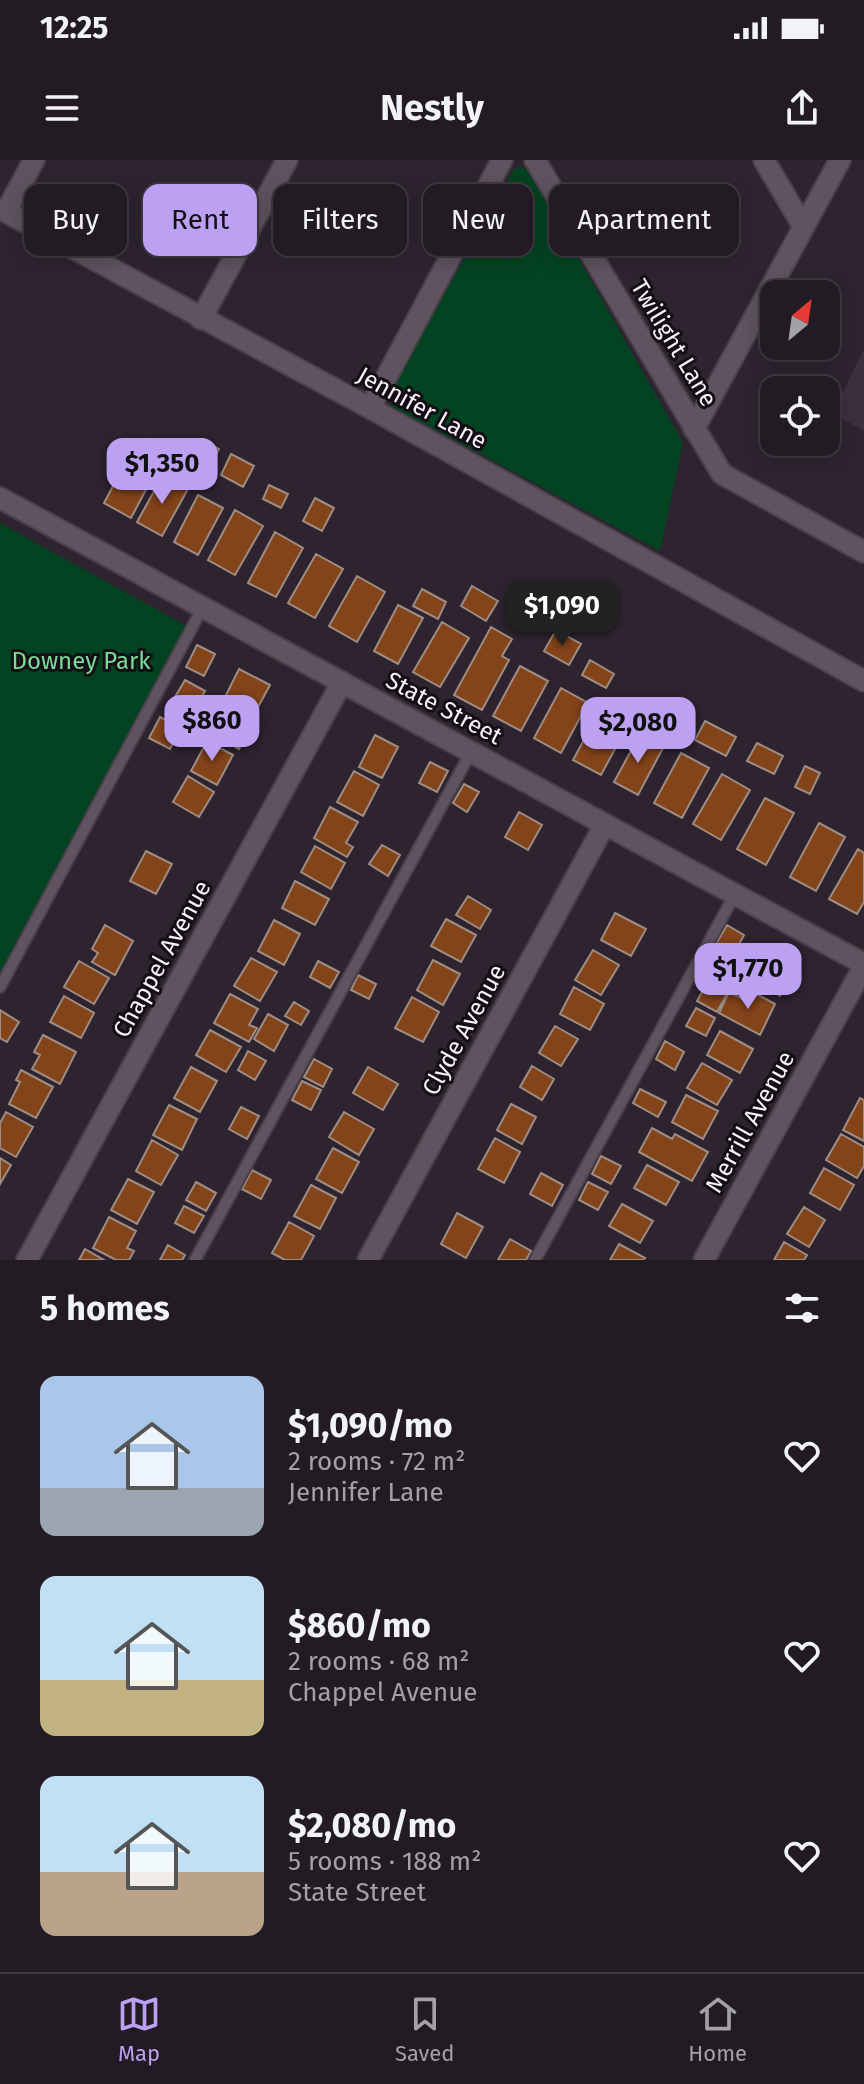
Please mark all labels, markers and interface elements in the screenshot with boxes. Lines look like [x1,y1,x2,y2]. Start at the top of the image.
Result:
text: 12:25 [40,10,108,46]
icon: menu [40,86,84,130]
text: Nestly [380,86,484,130]
icon: share [780,86,824,130]
chip: Buy [24,184,127,256]
chip: Rent [143,184,257,256]
chip: Filters [273,184,407,256]
chip: New [423,184,533,256]
chip: Apartment [549,184,739,256]
street label: Twilight Lane [625,275,723,411]
north arrow [760,280,840,360]
map controls [760,280,840,456]
street label: Jennifer Lane [352,361,492,455]
button: locate [760,376,840,456]
pin: $1,350 [97,438,227,506]
text: $1,350 [125,448,199,479]
pin: $1,090 [497,580,627,648]
text: $1,090 [524,590,600,621]
park label: Downey Park [11,647,151,675]
street label: State Street [381,666,507,750]
pin: $860 [165,695,259,763]
pin: $2,080 [573,697,703,765]
text: $860 [182,705,242,736]
text: $2,080 [599,707,677,738]
street label: Chappel Avenue [107,876,217,1042]
pin: $1,770 [683,943,813,1011]
text: $1,770 [713,953,783,984]
street label: Clyde Avenue [417,960,511,1100]
street label: Merrill Avenue [700,1046,800,1198]
icon: filters [780,1286,824,1330]
text: 5 homes [40,1288,170,1329]
text: $1,090/mo [288,1405,453,1446]
icon: home [104,1408,200,1504]
icon: heart [780,1434,824,1478]
text: 2 rooms · 72 m² [288,1446,465,1477]
text: Jennifer Lane [288,1477,444,1508]
text: $860/mo [288,1605,431,1646]
icon: home [104,1608,200,1704]
icon: heart [780,1634,824,1678]
text: 2 rooms · 68 m² [288,1646,469,1677]
text: Chappel Avenue [288,1677,478,1708]
text: $2,080/mo [288,1805,456,1846]
icon: home [104,1808,200,1904]
icon: heart [780,1834,824,1878]
text: 5 rooms · 188 m² [288,1846,481,1877]
text: State Street [288,1877,426,1908]
tab: Map [117,1992,161,2067]
tab: Saved [395,1992,454,2067]
tab: Home [688,1992,747,2067]

